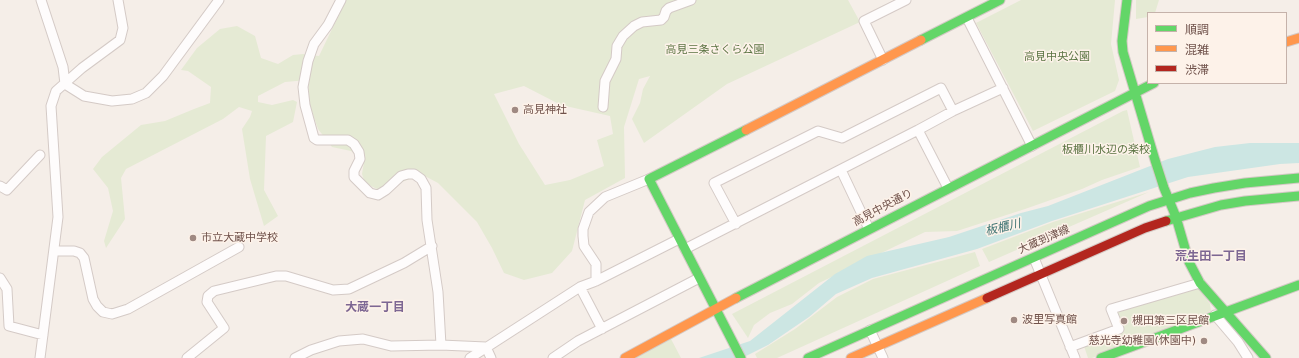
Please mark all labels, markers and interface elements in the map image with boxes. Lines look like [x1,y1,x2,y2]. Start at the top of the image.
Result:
legend [1147,12,1287,84]
text: 順調 [1185,23,1209,37]
park label: 高見三条さくら公園 [666,43,764,57]
text: 混雑 [1185,43,1209,57]
park label: 高見中央公園 [1024,50,1090,64]
text: 渋滞 [1185,63,1209,77]
place label: 高見神社 [523,103,567,117]
marker: 高見神社 [510,105,520,115]
park label: 板櫃川水辺の楽校 [1062,143,1150,157]
street label: 高見中央通り [851,187,915,229]
water label: 板櫃川 [984,217,1022,239]
street label: 大蔵到津線 [1016,223,1072,257]
place label: 市立大蔵中学校 [201,231,278,245]
marker: 市立大蔵中学校 [188,233,198,243]
district label: 荒生田一丁目 [1175,250,1247,264]
district label: 大蔵一丁目 [345,301,405,315]
place label: 波里写真館 [1022,313,1077,327]
place label: 槻田第三区民館 [1132,314,1209,328]
marker: 波里写真館 [1009,315,1019,325]
marker: 槻田第三区民館 [1119,316,1129,326]
place label: 慈光寺幼稚園(休園中) [1088,334,1196,348]
marker: 慈光寺幼稚園(休園中) [1199,336,1209,346]

